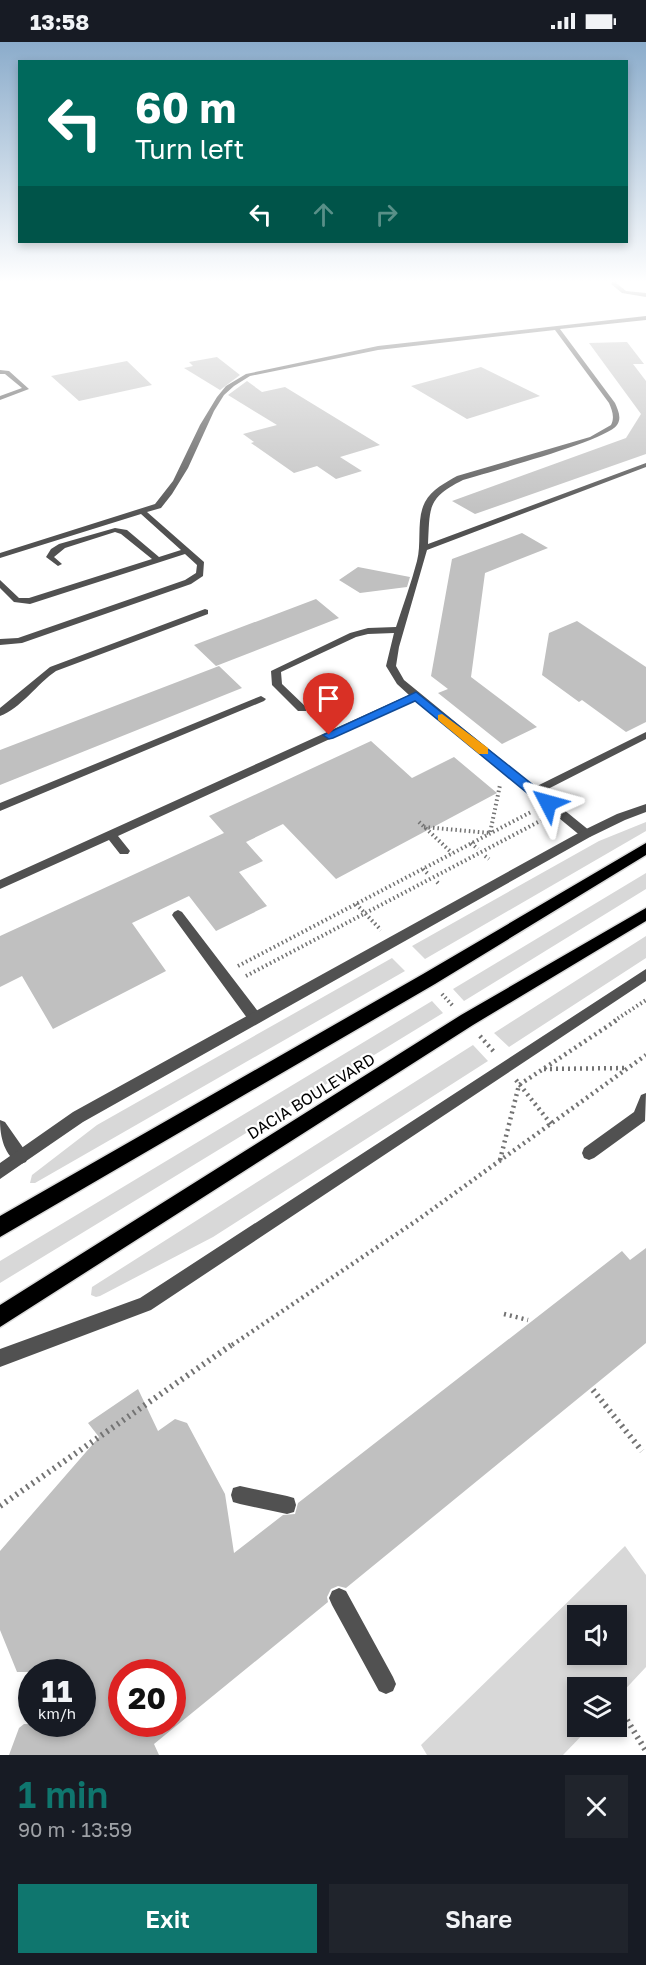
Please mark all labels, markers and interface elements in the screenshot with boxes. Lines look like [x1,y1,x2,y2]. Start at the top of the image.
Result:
text: 13:58 [30,8,89,35]
text: 60 m [135,82,236,132]
icon: left [36,84,114,162]
text: Turn left [135,133,244,165]
icon: left [244,198,277,231]
icon: ahead [307,198,340,231]
icon: right [370,198,403,231]
pin [303,673,354,735]
icon: arrive [312,682,345,715]
position arrow [516,771,580,835]
street label: DACIA BOULEVARD [243,1049,379,1143]
map controls [567,1605,627,1737]
button: sound [567,1605,627,1665]
speed limit sign: 20 [108,1659,186,1737]
text: 11 [42,1673,72,1709]
button: layers [567,1677,627,1737]
text: km/h [38,1704,76,1722]
text: 1 min [18,1773,108,1816]
button: close [565,1775,628,1838]
text: 90 m · 13:59 [18,1817,132,1841]
button: Exit [18,1884,317,1953]
button: Share [329,1884,628,1953]

